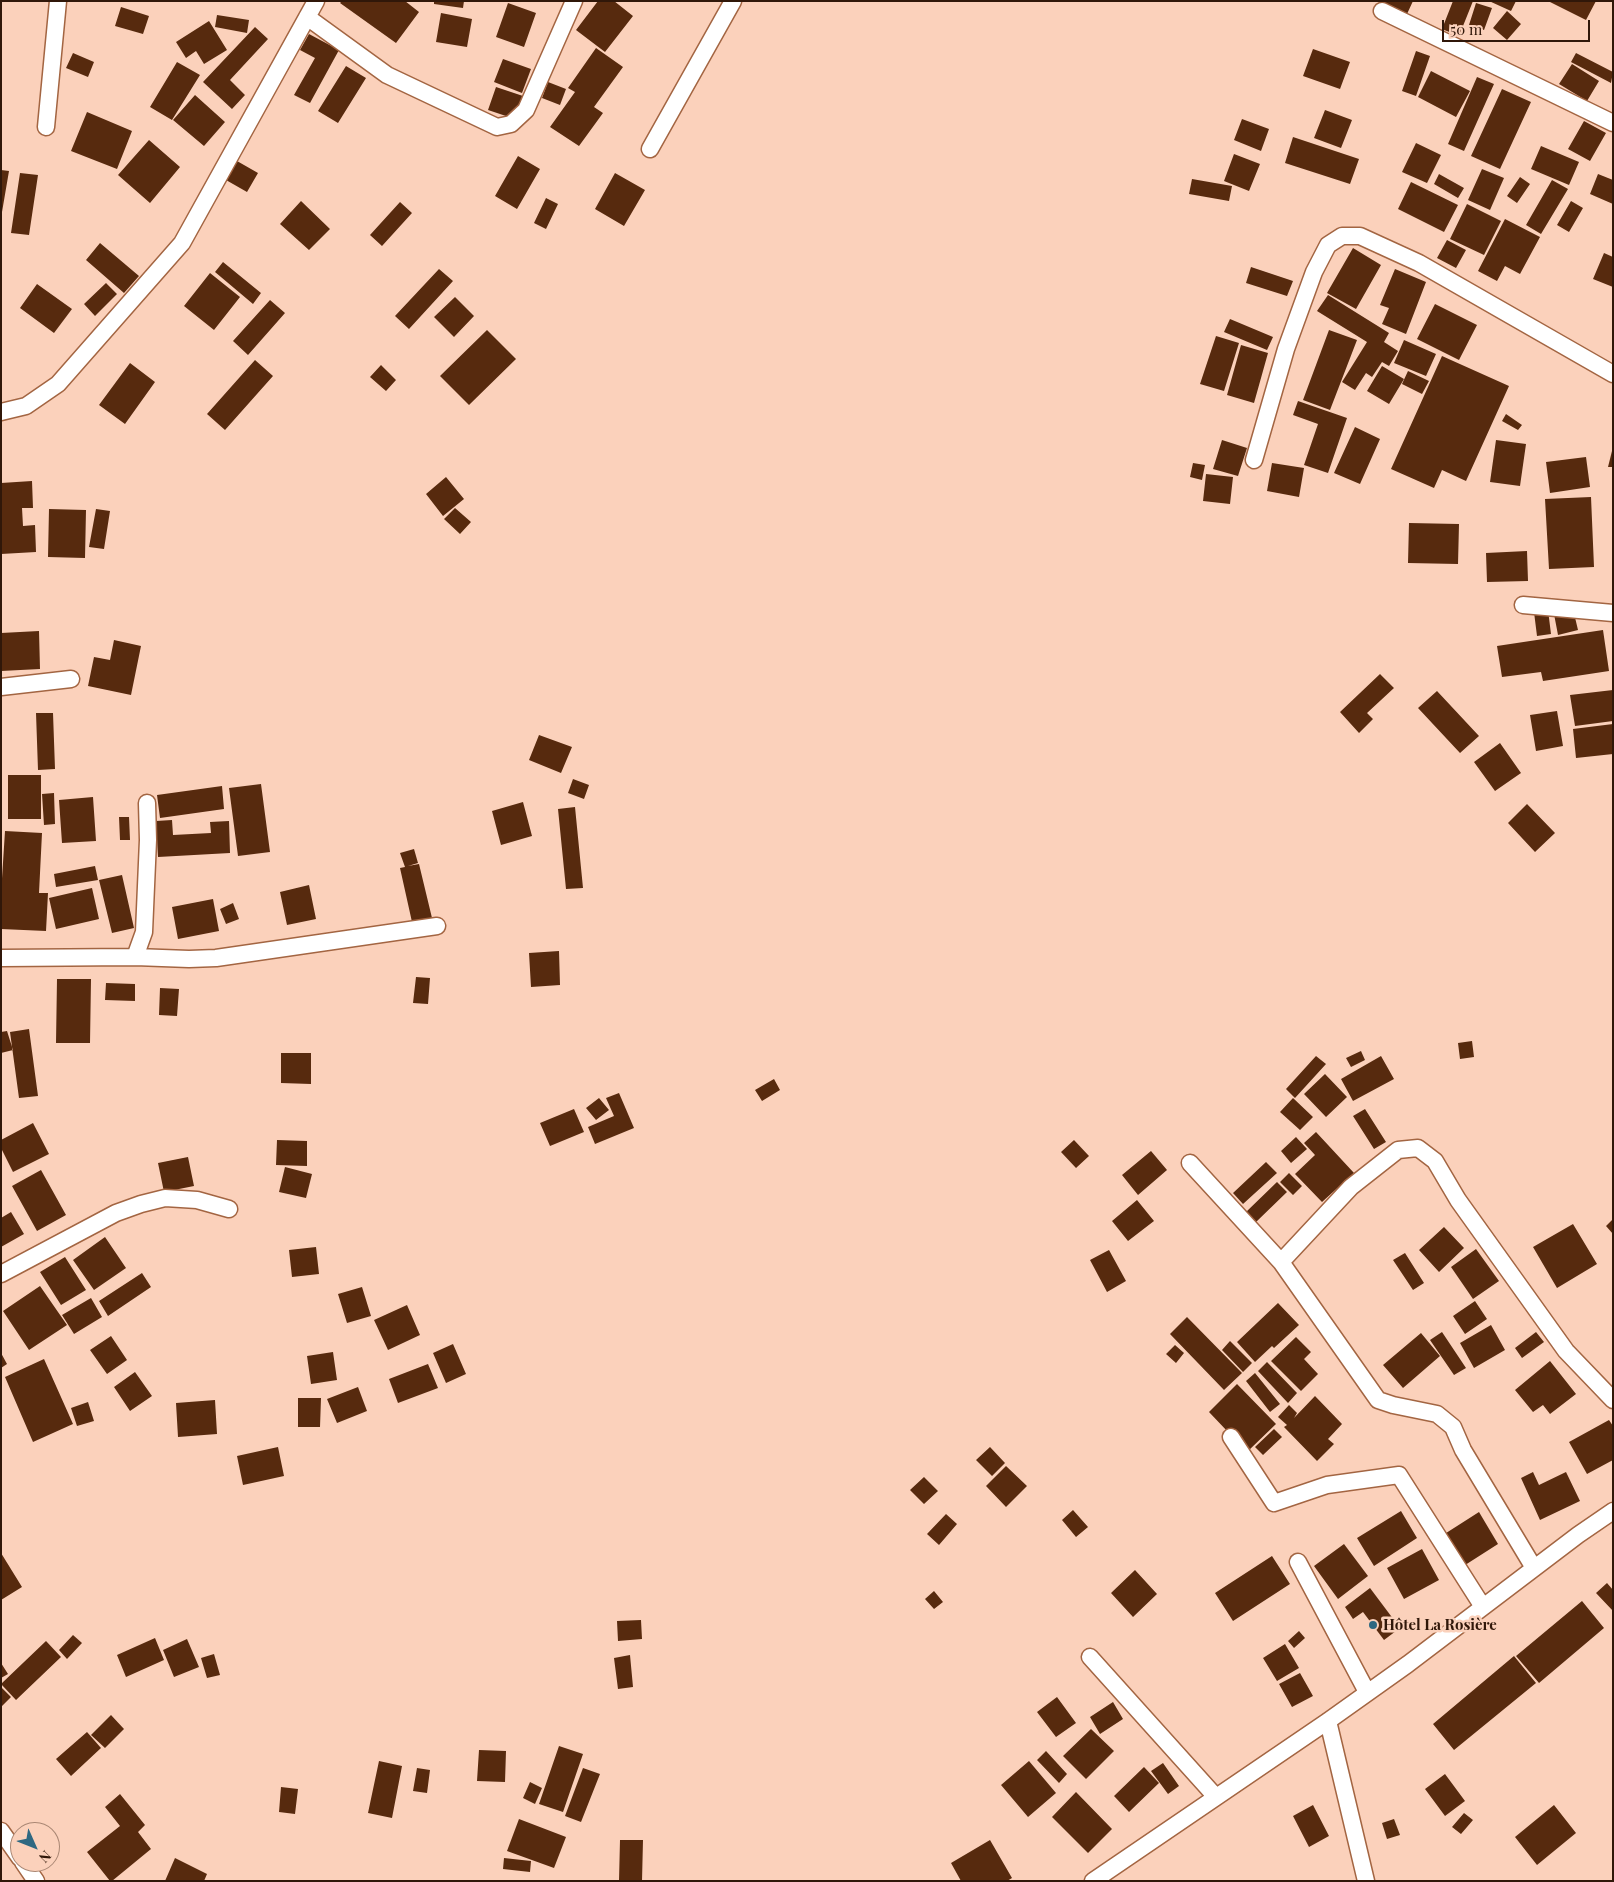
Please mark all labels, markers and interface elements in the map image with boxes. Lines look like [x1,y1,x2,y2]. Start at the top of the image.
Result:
scale bar [1444,10,1592,42]
text: 50 m [1450,19,1482,39]
place label: Hôtel La Rosière [1383,1616,1497,1634]
marker: Hôtel La Rosière [1367,1619,1379,1631]
north arrow [10,1822,60,1872]
text: N [35,1847,56,1867]

